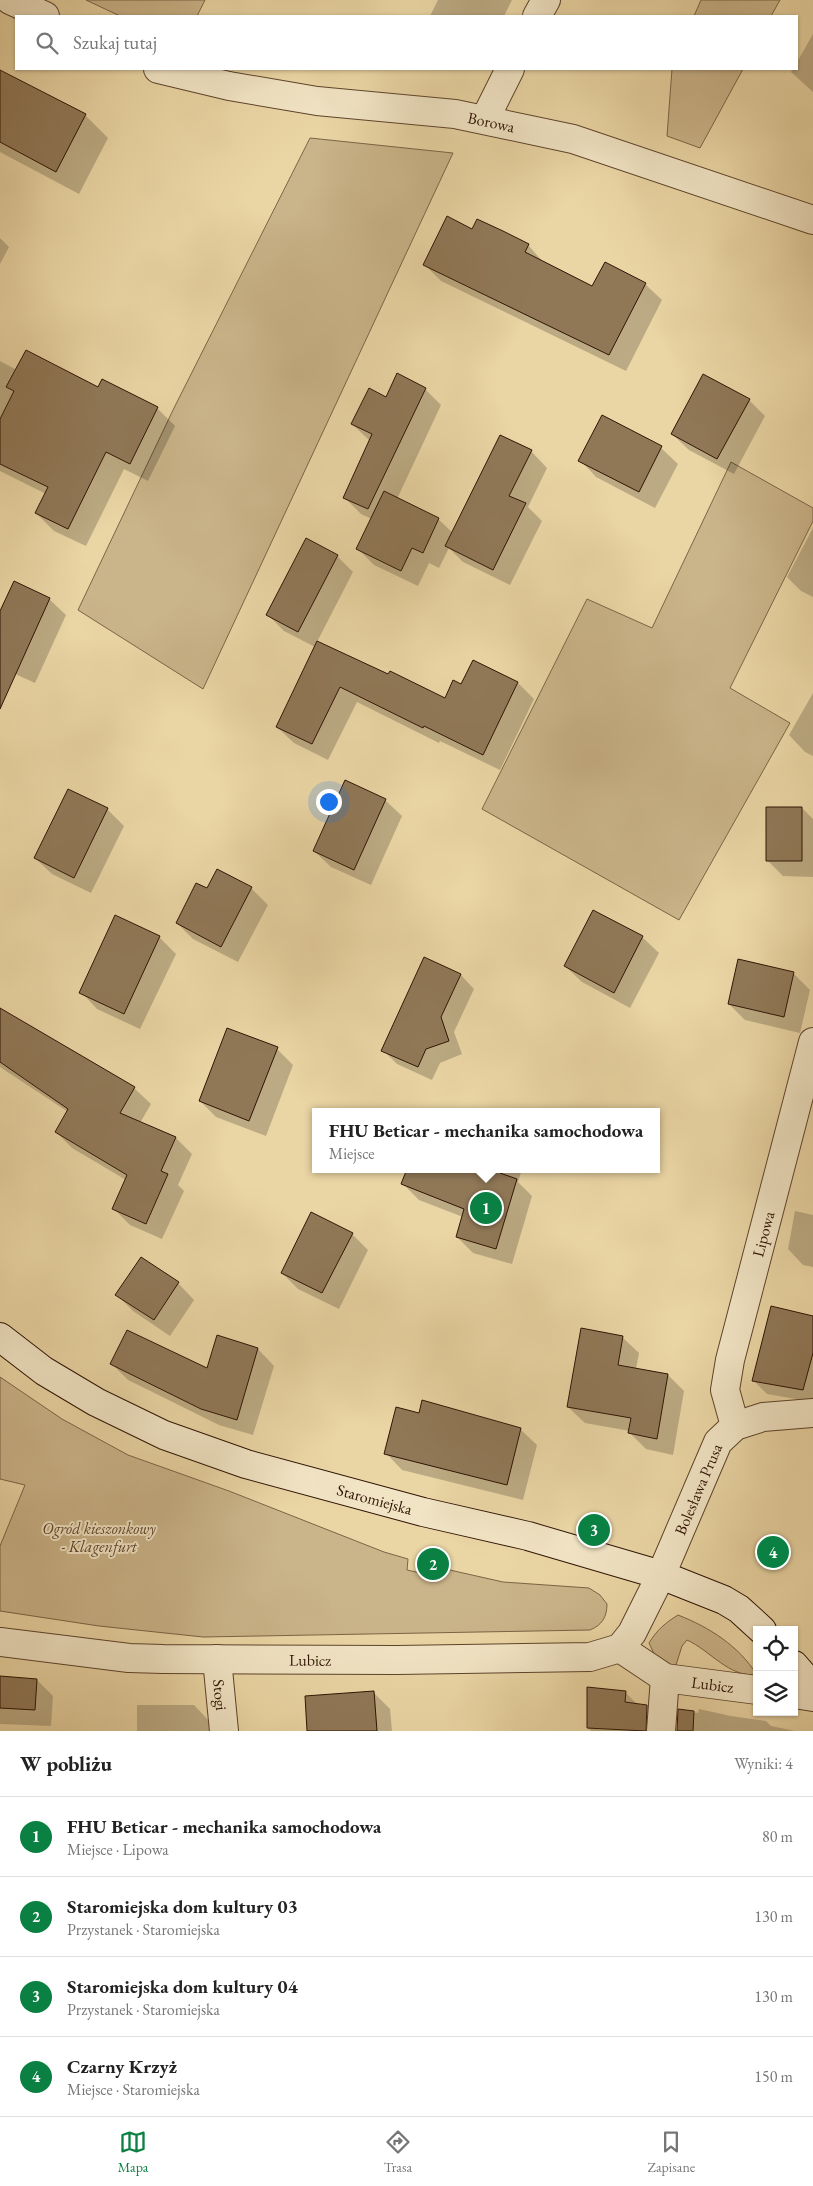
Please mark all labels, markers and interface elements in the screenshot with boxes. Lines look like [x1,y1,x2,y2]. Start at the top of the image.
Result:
search box [15,15,798,70]
icon: search [33,29,61,57]
text: Szukaj tutaj [73,30,157,55]
street label: Borowa [466,106,517,137]
your location [316,789,342,815]
popup [312,1108,660,1173]
text: FHU Beticar - mechanika samochodowa [329,1118,643,1143]
text: Miejsce [329,1143,375,1164]
pin: 1 [470,1189,502,1227]
street label: Lipowa [747,1208,779,1259]
street label: Bolesława Prusa [669,1439,727,1538]
street label: Staromiejska [335,1479,415,1519]
pin: 3 [578,1511,610,1549]
park label: Ogród kieszonkowy - Klagenfurt [42,1518,156,1557]
pin: 4 [757,1533,789,1571]
pin: 2 [417,1545,449,1583]
map controls [753,1626,798,1716]
button: locate [753,1626,798,1671]
street label: Lubicz [289,1649,331,1670]
street label: Lubicz [690,1671,735,1697]
button: layers [753,1671,798,1716]
street label: Stogi [209,1678,232,1711]
text: W pobliżu [20,1750,112,1777]
text: Wyniki: 4 [734,1753,793,1774]
text: FHU Beticar - mechanika samochodowa [67,1814,381,1839]
text: 1 [32,1826,40,1847]
text: 80 m [762,1826,793,1847]
text: Miejsce · Lipowa [67,1839,169,1860]
text: Staromiejska dom kultury 03 [67,1894,298,1919]
text: 2 [32,1906,40,1927]
text: 130 m [754,1906,793,1927]
text: Przystanek · Staromiejska [67,1919,220,1940]
text: Staromiejska dom kultury 04 [67,1974,298,1999]
text: 3 [32,1986,40,2007]
text: 130 m [754,1986,793,2007]
text: Przystanek · Staromiejska [67,1999,220,2020]
text: Czarny Krzyż [67,2054,177,2079]
text: 4 [32,2066,40,2087]
text: 150 m [754,2066,793,2087]
text: Miejsce · Staromiejska [67,2079,200,2100]
tab: Mapa [118,2128,148,2176]
tab: Trasa [384,2128,412,2176]
tab: Zapisane [648,2128,695,2176]

